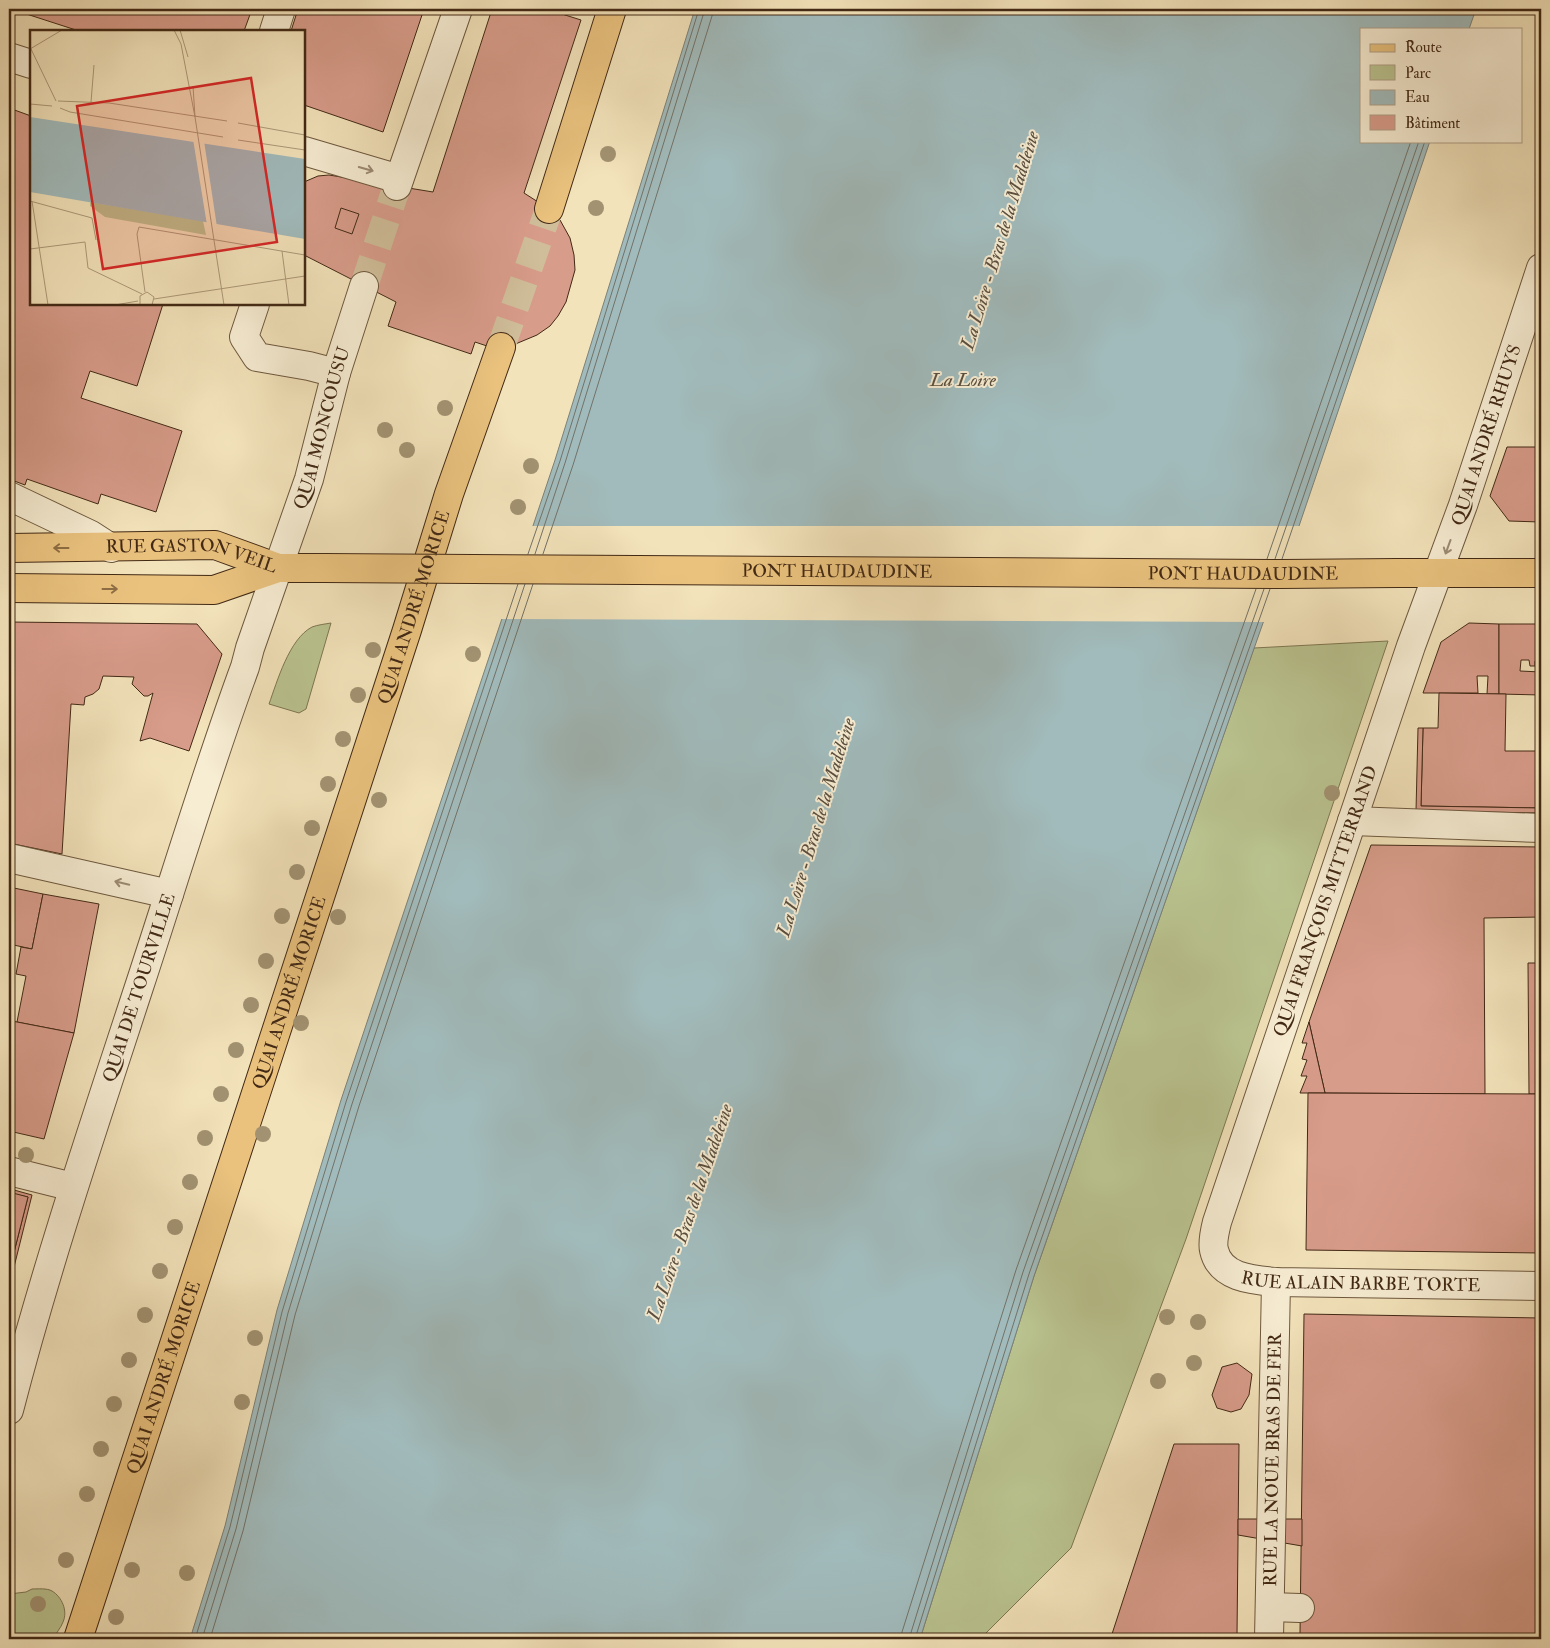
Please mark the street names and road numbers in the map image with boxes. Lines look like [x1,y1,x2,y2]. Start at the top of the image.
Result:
street label: QUAI ANDRÉ RHUYS [1446,342,1527,529]
street label: QUAI MONCOUSU [288,344,356,512]
street label: QUAI ANDRÉ MORICE [373,508,455,707]
street label: RUE GASTON VEIL [106,534,280,579]
street label: PONT HAUDAUDINE [742,560,932,584]
street label: PONT HAUDAUDINE [1148,562,1338,586]
street label: QUAI FRANÇOIS MITTERRAND [1268,763,1383,1040]
street label: QUAI DE TOURVILLE [98,890,181,1085]
street label: QUAI ANDRÉ MORICE [247,893,331,1092]
street label: RUE ALAIN BARBE TORTE [1239,1266,1480,1297]
street label: QUAI ANDRÉ MORICE [122,1278,206,1477]
street label: RUE LA NOUE BRAS DE FER [1259,1332,1287,1587]

